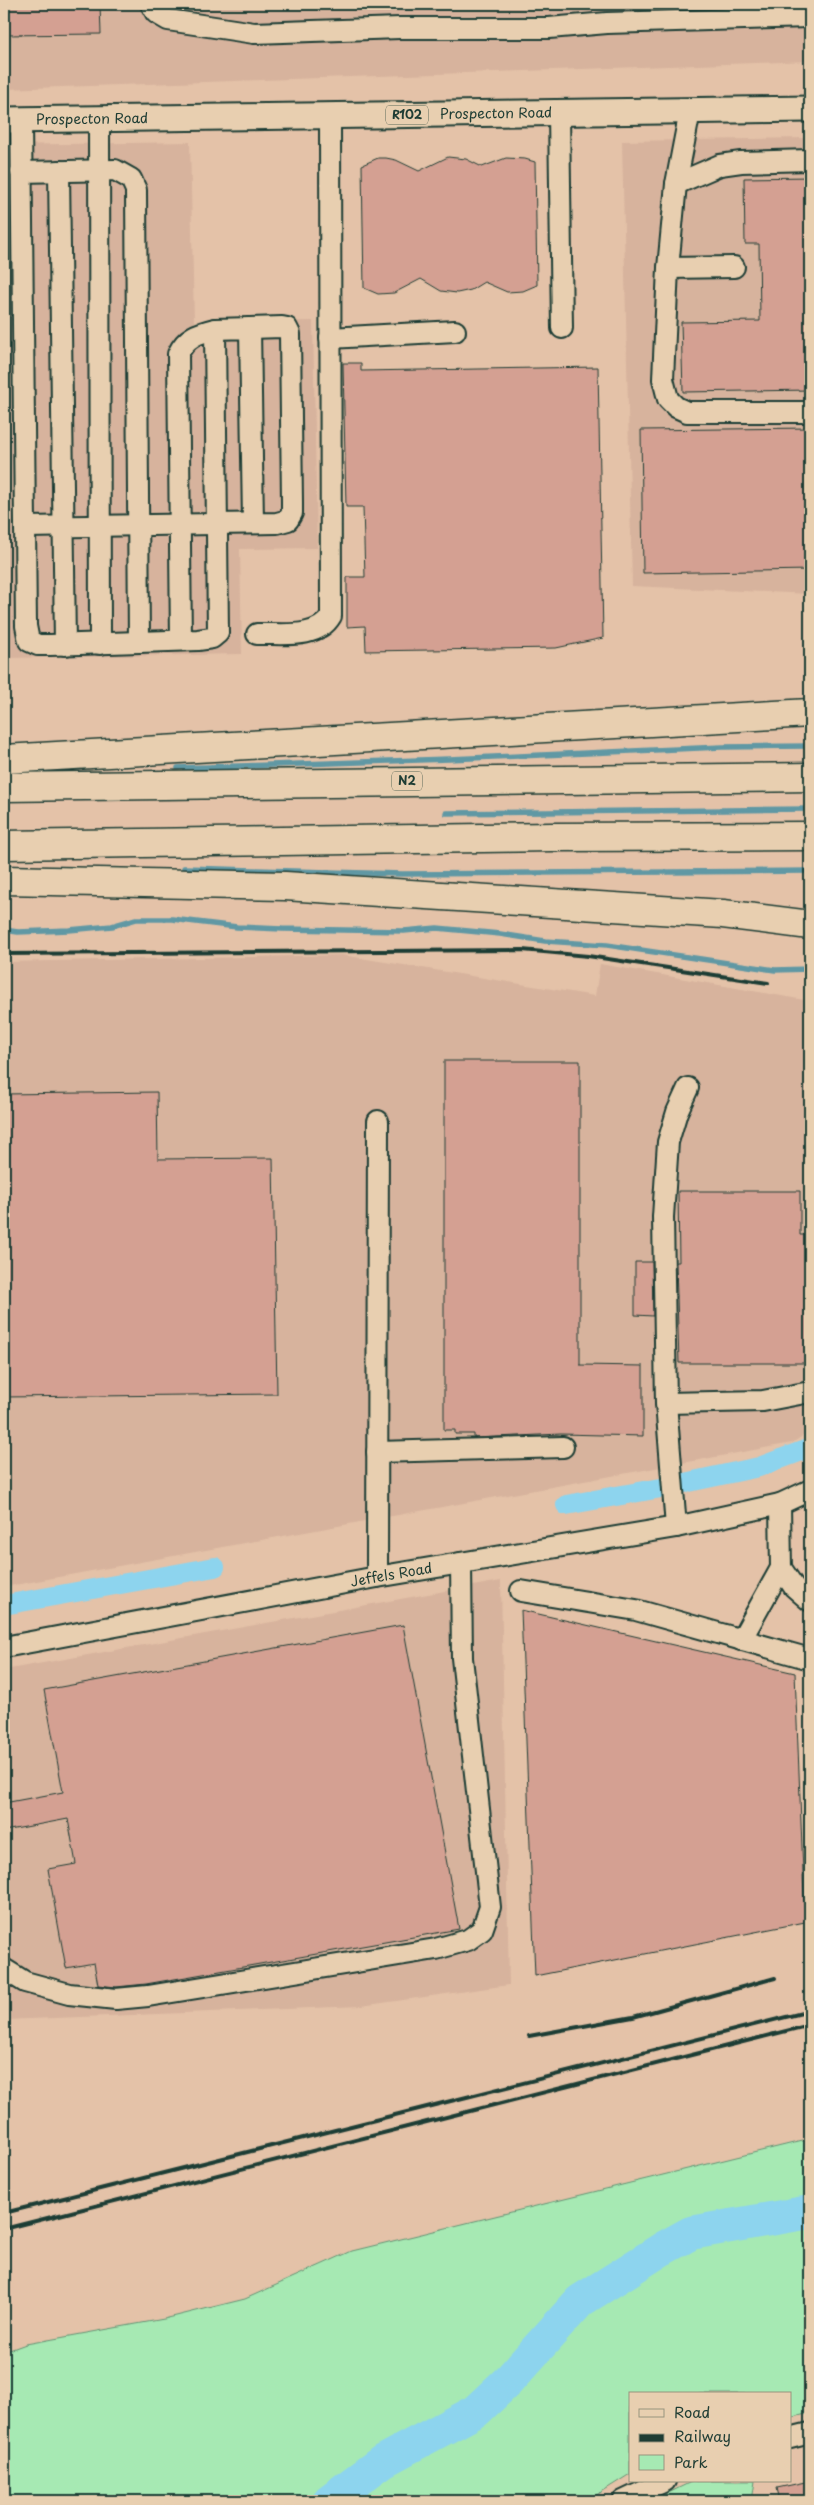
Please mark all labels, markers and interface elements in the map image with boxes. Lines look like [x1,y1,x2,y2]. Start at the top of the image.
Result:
street label: Prospecton Road [440,102,552,124]
road number: R102 [386,106,428,124]
street label: Prospecton Road [36,107,148,130]
road number: N2 [392,771,422,790]
street label: Jeffels Road [349,1557,434,1592]
legend [629,2392,792,2482]
text: Road [674,2400,710,2423]
text: Railway [674,2424,731,2447]
text: Park [674,2450,708,2473]

